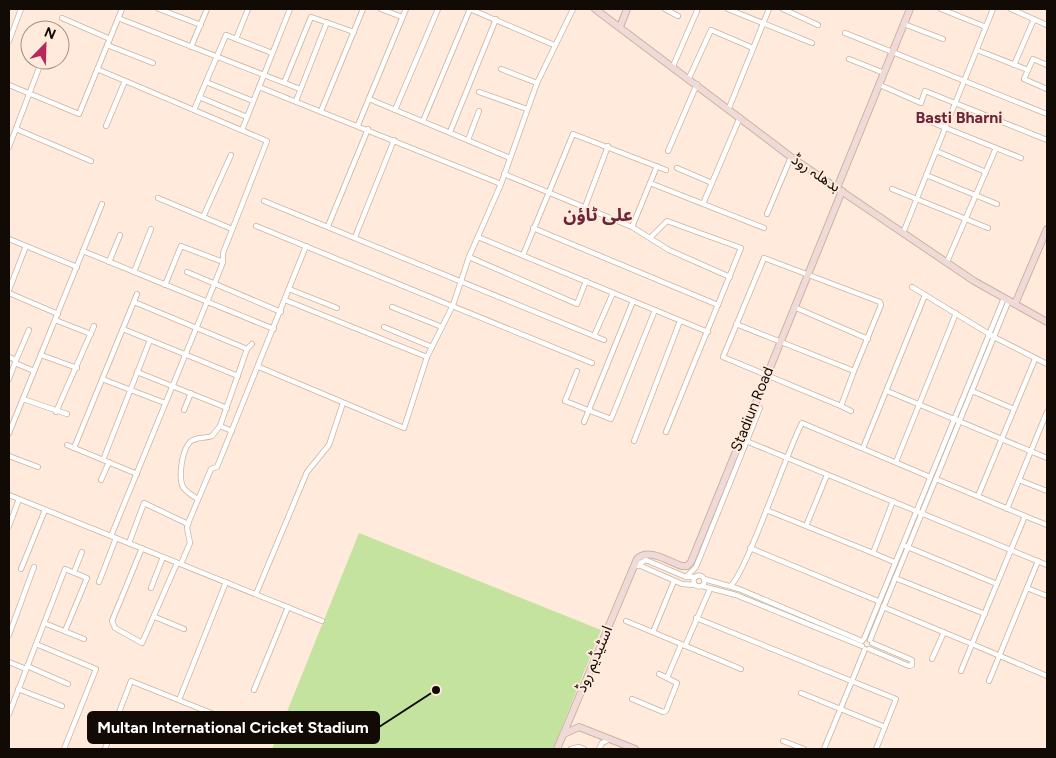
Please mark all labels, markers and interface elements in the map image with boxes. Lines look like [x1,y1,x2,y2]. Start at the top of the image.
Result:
north arrow [20,20,70,70]
text: N [42,24,58,43]
district label: Basti Bharni [916,108,1003,127]
street label: بدھلہ روڈ [788,150,844,196]
district label: علی ٹاؤن [563,204,633,226]
street label: Stadiun Road [727,364,777,454]
street label: اسٹیڈیم روڈ [572,623,618,696]
callout: Multan International Cricket Stadium [88,712,379,743]
text: Multan International Cricket Stadium [97,718,369,737]

